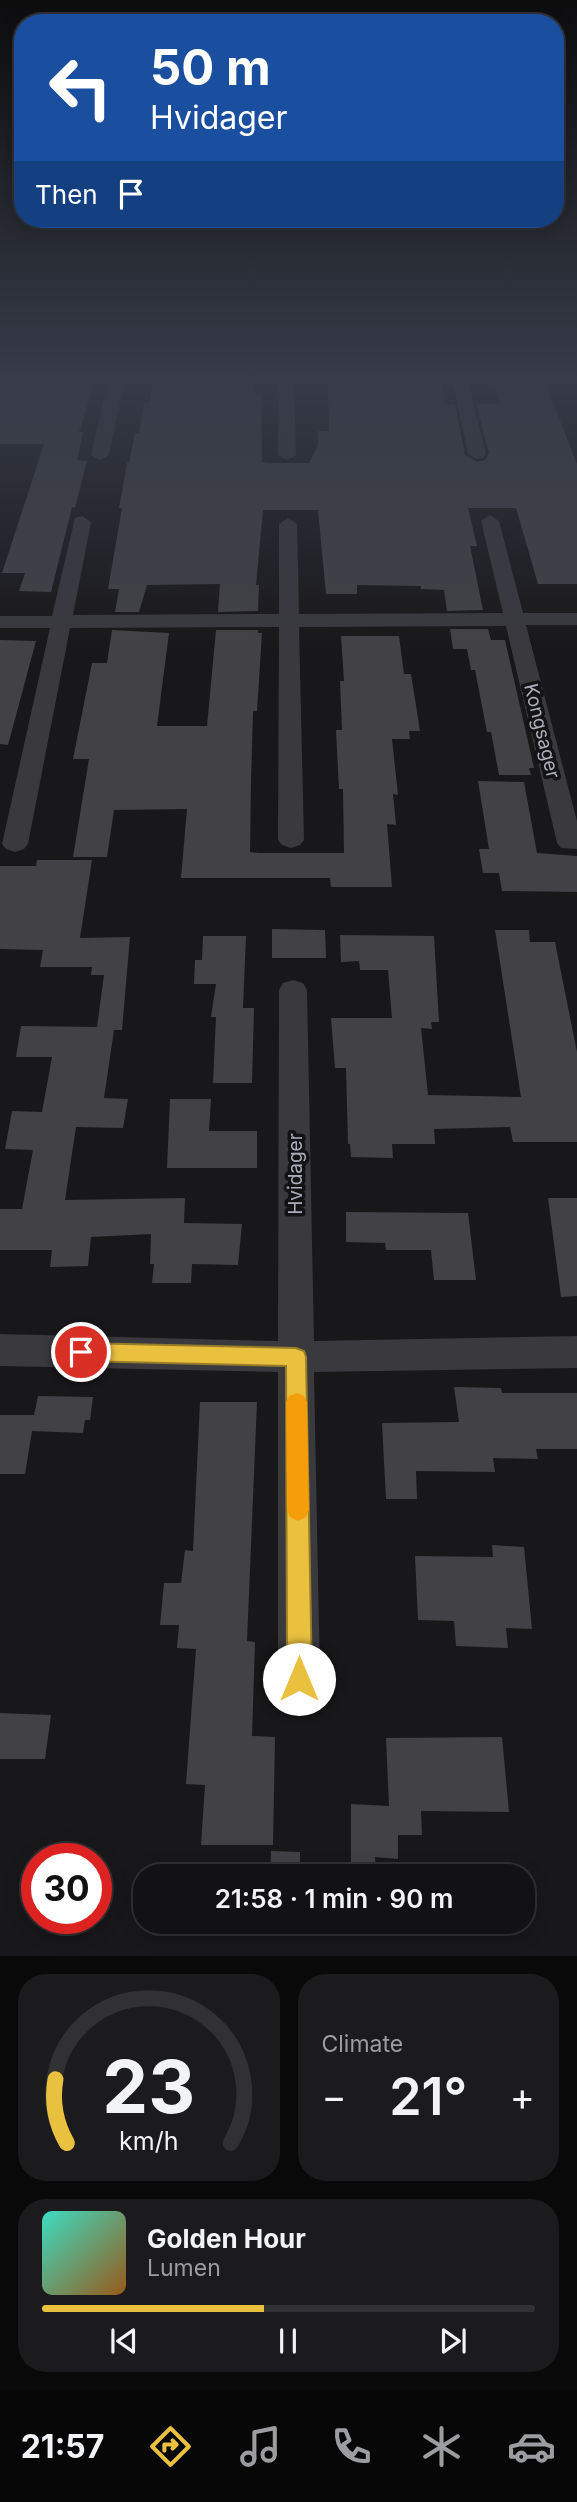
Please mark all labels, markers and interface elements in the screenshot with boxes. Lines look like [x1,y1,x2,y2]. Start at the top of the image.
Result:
text: 50 m [150,38,271,97]
icon: left [35,42,126,133]
text: Hvidager [150,98,288,137]
icon: arrive [112,175,150,213]
text: Then [35,179,98,210]
street label: Kongsager [519,681,565,781]
street label: Hvidager [284,1133,307,1215]
pin [51,1322,111,1382]
icon: arrive [62,1333,100,1371]
position arrow [262,1642,336,1716]
speed limit sign: 30 [21,1843,112,1934]
text: 21:58 · 1 min · 90 m [215,1883,453,1914]
text: Climate [322,2030,403,2058]
text: 23 [102,2043,195,2132]
text: 21° [389,2065,467,2128]
text: − [322,2073,347,2119]
text: + [510,2073,535,2119]
text: km/h [119,2126,178,2156]
text: Golden Hour [147,2223,306,2254]
text: Lumen [147,2254,221,2282]
icon: previous [105,2322,143,2360]
icon: pause [269,2322,307,2360]
icon: next [434,2322,472,2360]
icon: directions [146,2422,195,2471]
icon: music [236,2422,285,2471]
icon: phone [327,2422,376,2471]
icon: climate [417,2422,466,2471]
icon: car [507,2422,556,2471]
text: 21:57 [21,2427,104,2466]

